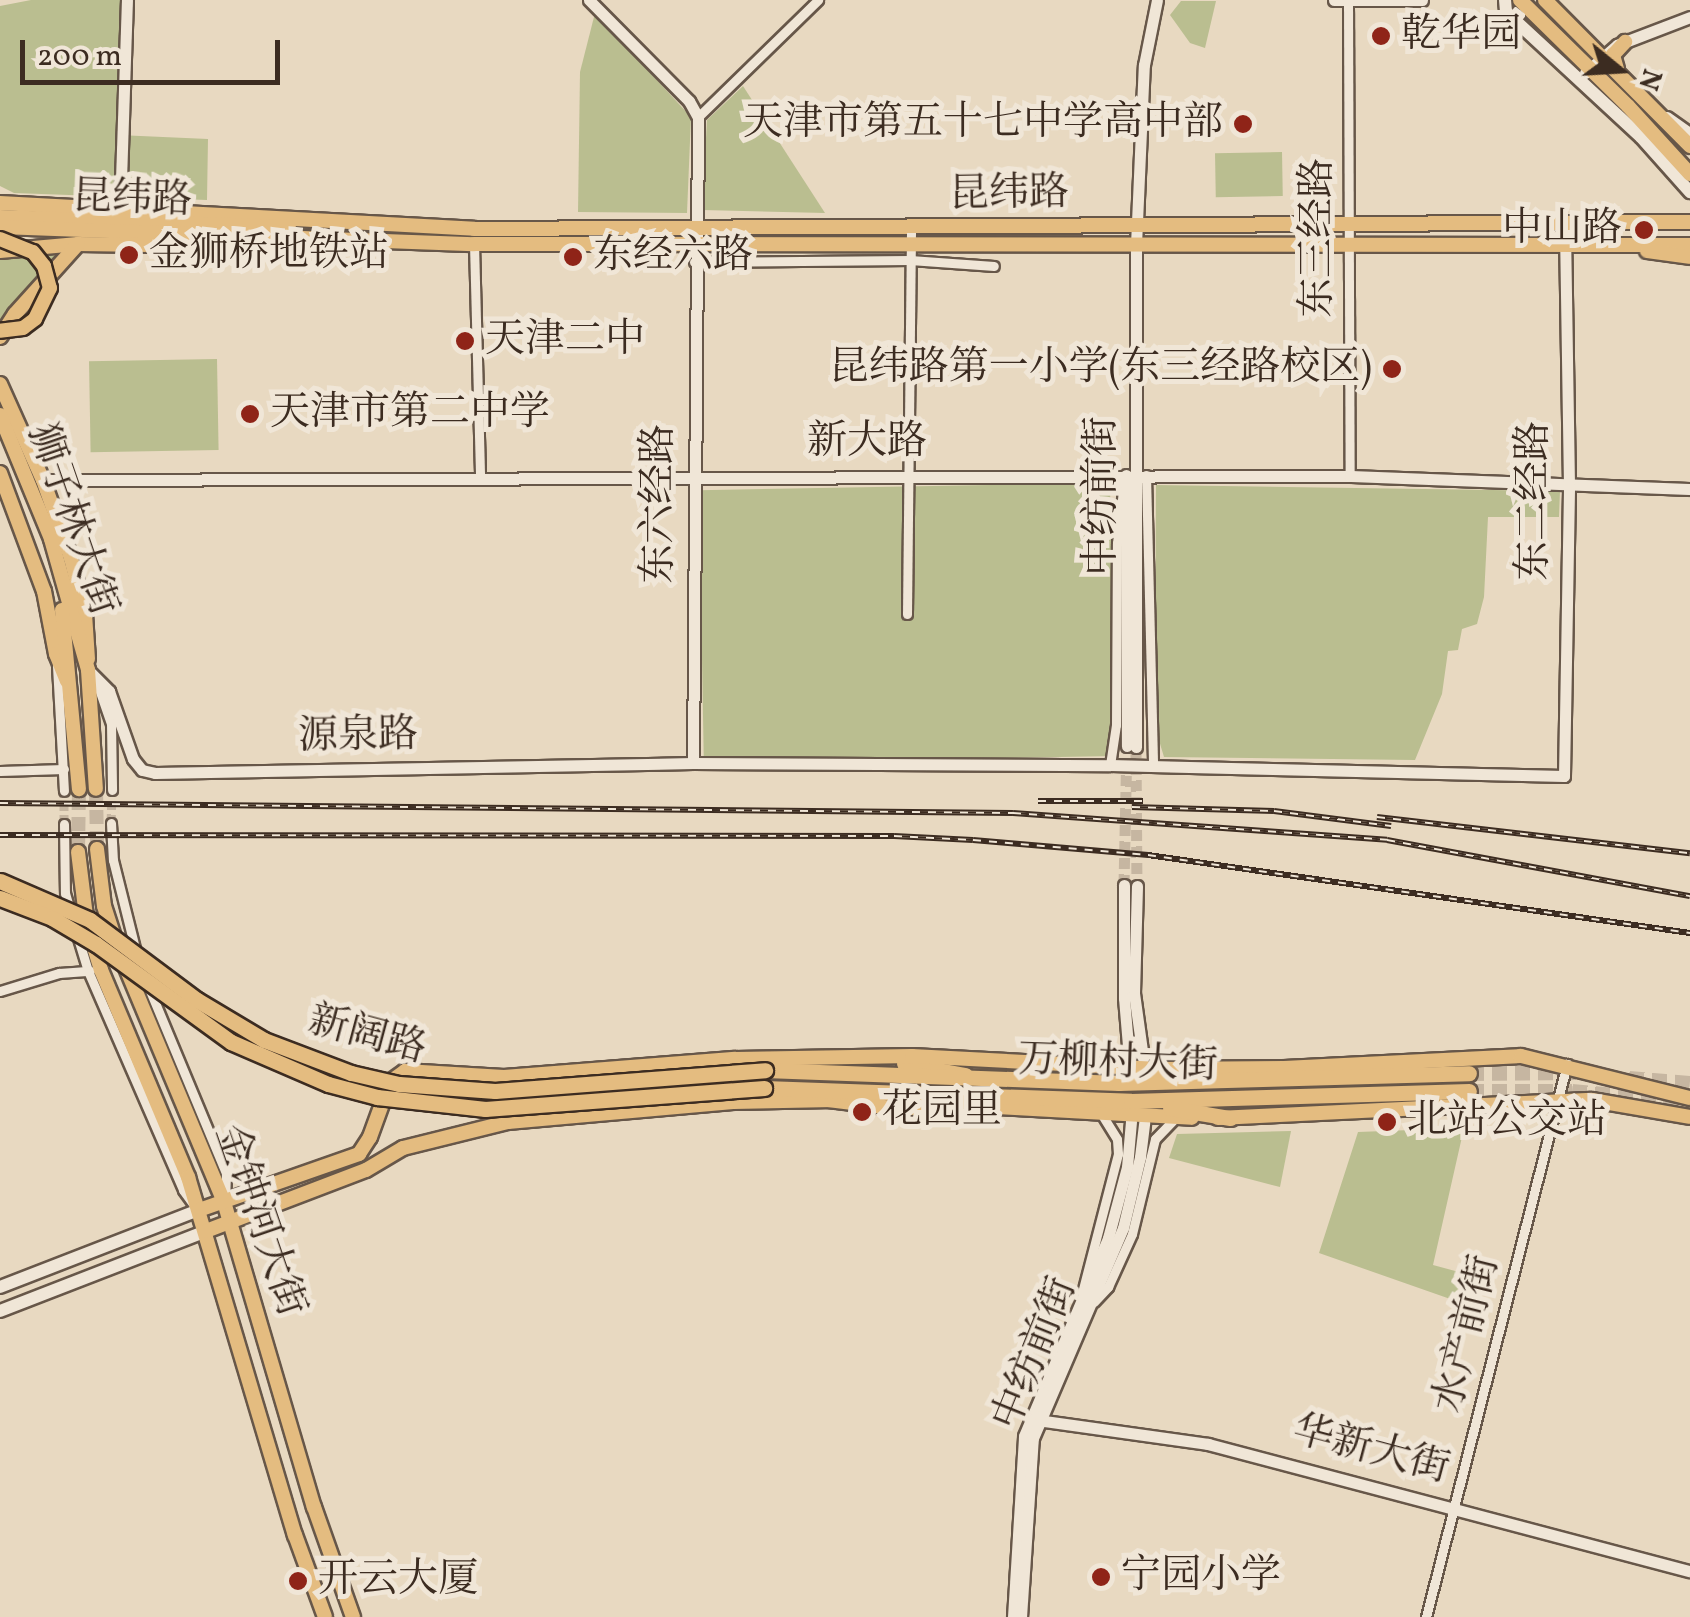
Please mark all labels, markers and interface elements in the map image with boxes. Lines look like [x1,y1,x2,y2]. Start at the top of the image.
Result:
place label: 乾华园 [1401,12,1521,60]
scale bar [25,20,285,82]
north arrow [1570,20,1670,120]
marker: 乾华园 [1370,25,1392,47]
text: 200 m [37,36,122,78]
text: N [1627,64,1671,95]
place label: 天津市第五十七中学高中部 [743,100,1223,148]
marker: 天津市第五十七中学高中部 [1232,113,1254,135]
street label: 东三经路 [1295,158,1343,318]
street label: 昆纬路 [949,170,1069,220]
street label: 昆纬路 [71,174,193,226]
place label: 中山路 [1502,206,1622,254]
marker: 中山路 [1631,217,1657,243]
place label: 金狮桥地铁站 [149,231,389,279]
place label: 东经六路 [593,233,753,281]
marker: 金狮桥地铁站 [118,244,140,266]
marker: 东经六路 [562,246,584,268]
place label: 天津二中 [485,317,645,365]
marker: 天津二中 [454,330,476,352]
place label: 昆纬路第一小学(东三经路校区) [829,345,1372,393]
marker: 昆纬路第一小学(东三经路校区) [1381,358,1403,380]
place label: 天津市第二中学 [270,390,550,438]
marker: 天津市第二中学 [239,403,261,425]
street label: 中纺前街 [1079,416,1127,576]
street label: 狮子林大街 [16,418,126,622]
street label: 新大路 [807,419,927,467]
street label: 东二经路 [1511,421,1559,581]
street label: 东六经路 [636,424,684,584]
street label: 源泉路 [298,712,418,762]
street label: 新阔路 [303,997,431,1075]
street label: 万柳村大街 [1017,1037,1219,1091]
place label: 花园里 [882,1088,1002,1136]
place label: 北站公交站 [1407,1098,1607,1146]
marker: 花园里 [851,1101,873,1123]
marker: 北站公交站 [1376,1111,1398,1133]
street label: 金钟河大街 [204,1119,314,1323]
street label: 水产前街 [1425,1251,1511,1417]
street label: 中纺前街 [984,1271,1088,1437]
street label: 华新大街 [1288,1407,1454,1495]
place label: 宁园小学 [1121,1553,1281,1601]
place label: 开云大厦 [318,1557,478,1605]
marker: 宁园小学 [1090,1566,1112,1588]
marker: 开云大厦 [287,1570,309,1592]

